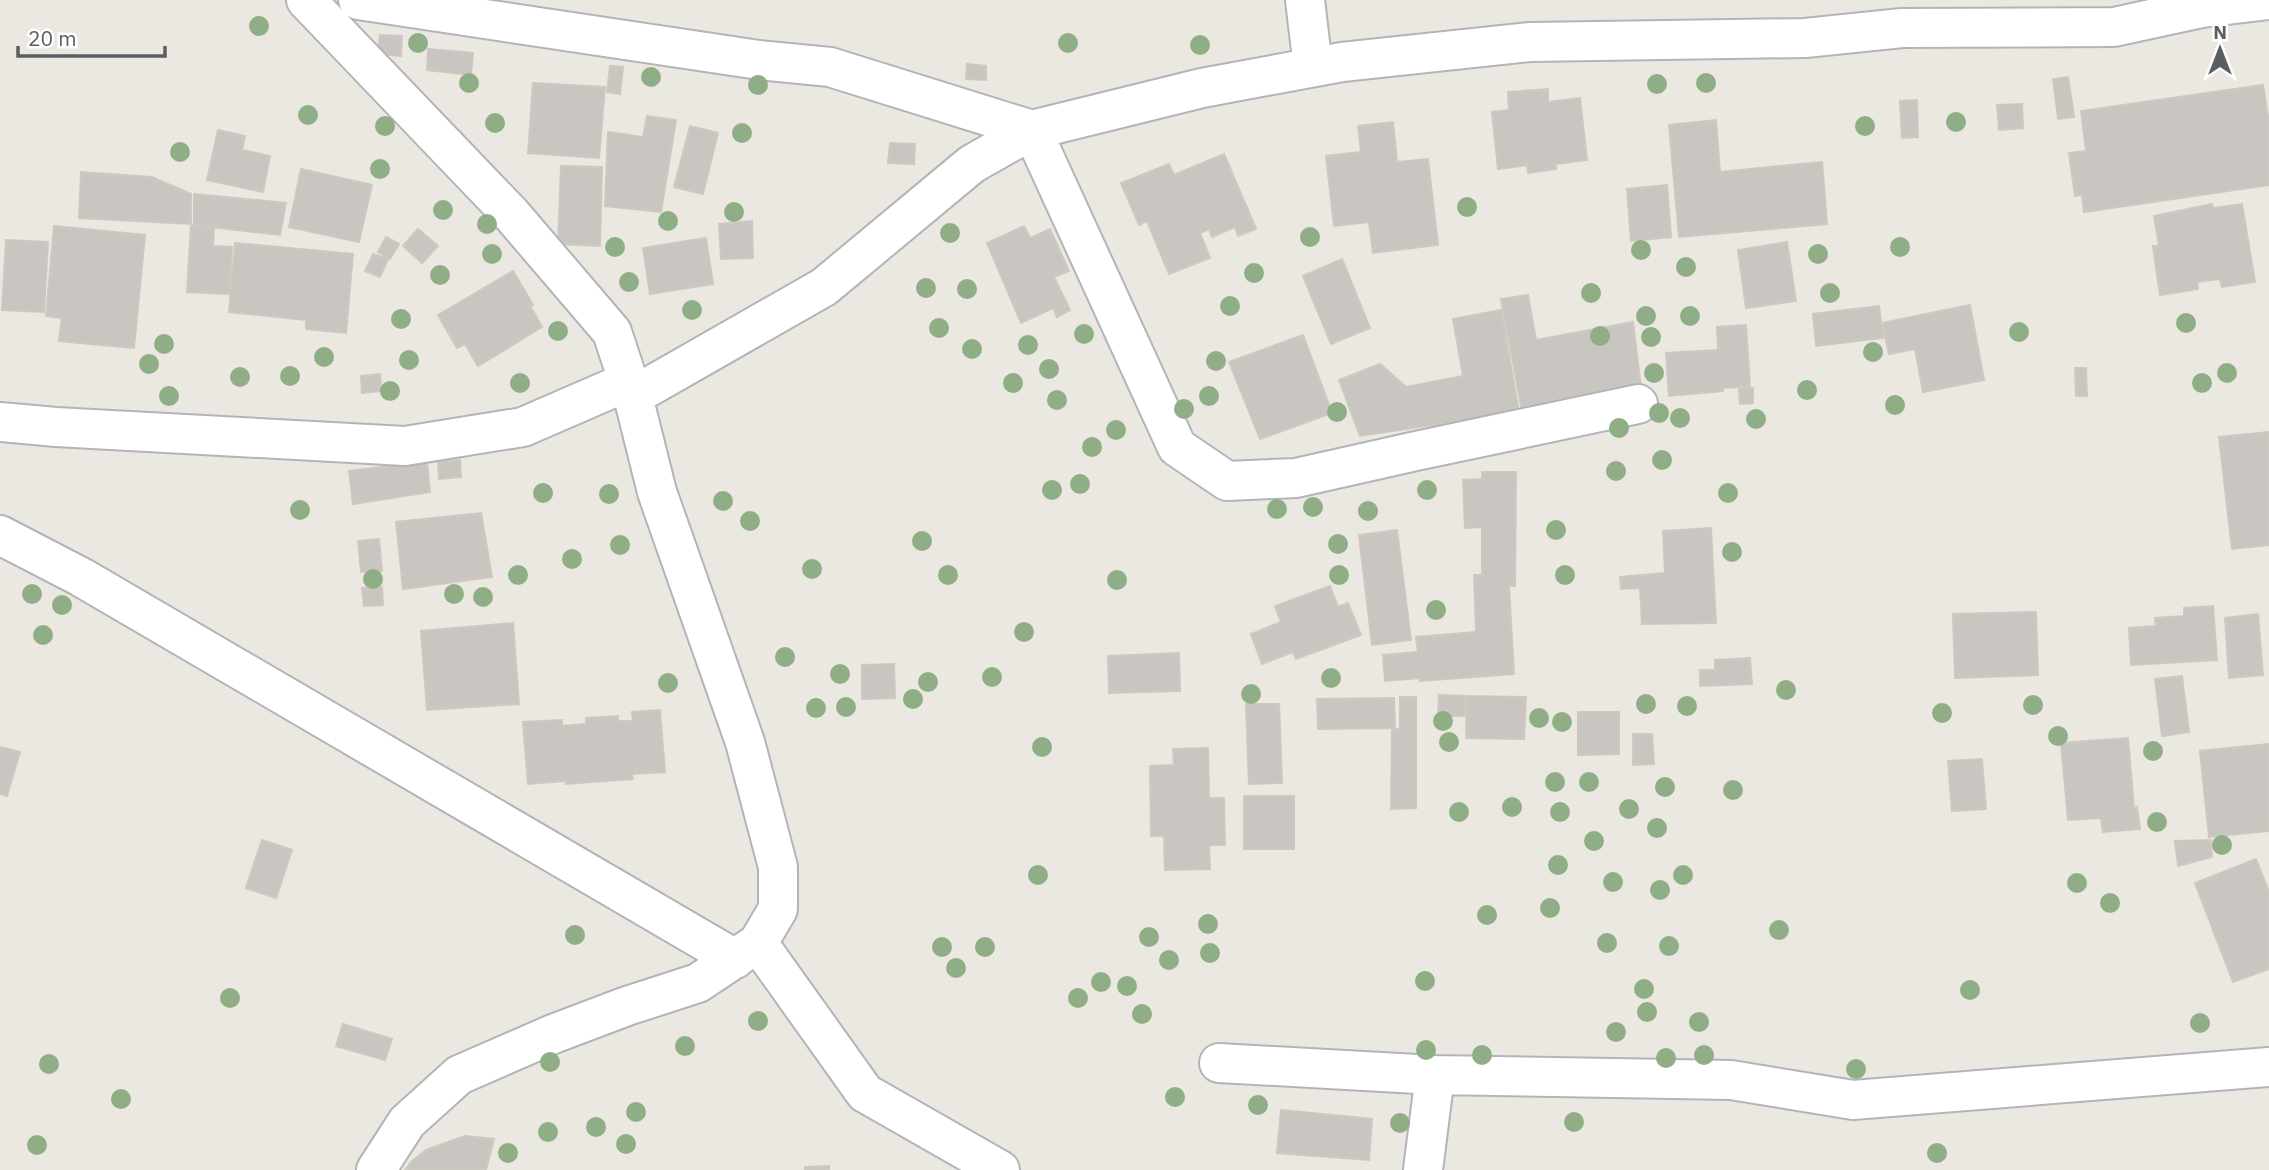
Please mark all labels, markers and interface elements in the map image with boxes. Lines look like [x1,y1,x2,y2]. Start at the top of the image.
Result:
scale bar [18,14,164,58]
north arrow [2185,14,2255,84]
text: N [2213,20,2227,44]
text: 20 m [28,24,77,52]

